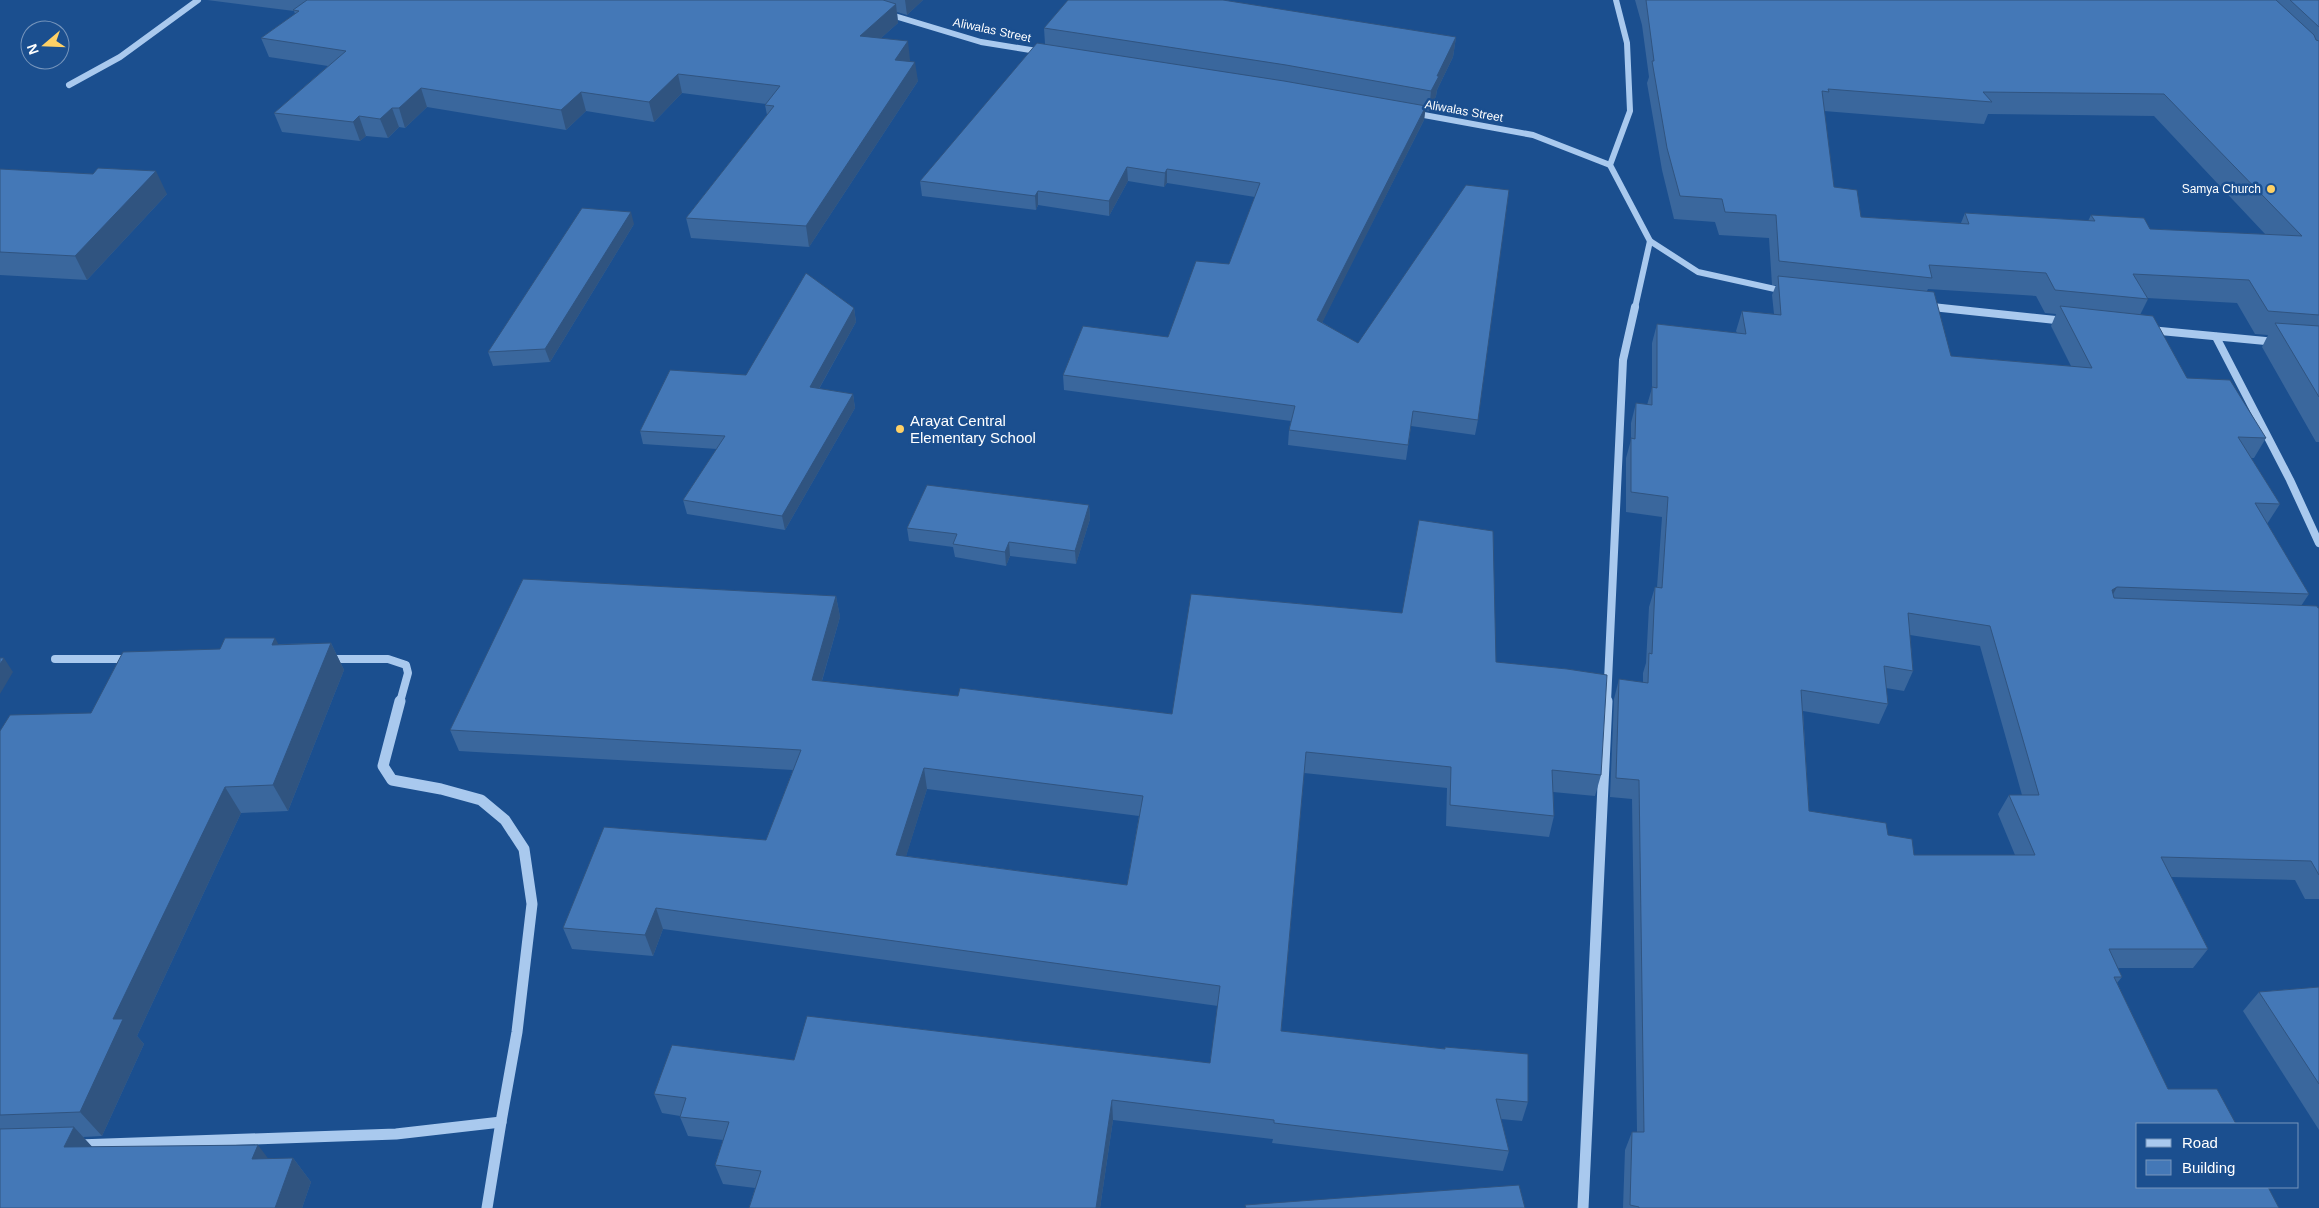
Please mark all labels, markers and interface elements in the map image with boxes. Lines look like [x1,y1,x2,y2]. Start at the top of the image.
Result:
street label: Aliwalas Street [952,15,1033,45]
north arrow [20,20,70,70]
text: N [23,42,42,57]
street label: Aliwalas Street [1424,97,1505,125]
place label: Samya Church [2182,182,2261,196]
marker: Samya Church [2265,183,2277,195]
place label: Arayat Central Elementary School [910,412,1036,446]
marker: Arayat Central Elementary School [894,423,906,435]
legend [2136,1123,2299,1188]
text: Road [2182,1134,2218,1151]
text: Building [2182,1159,2235,1176]

